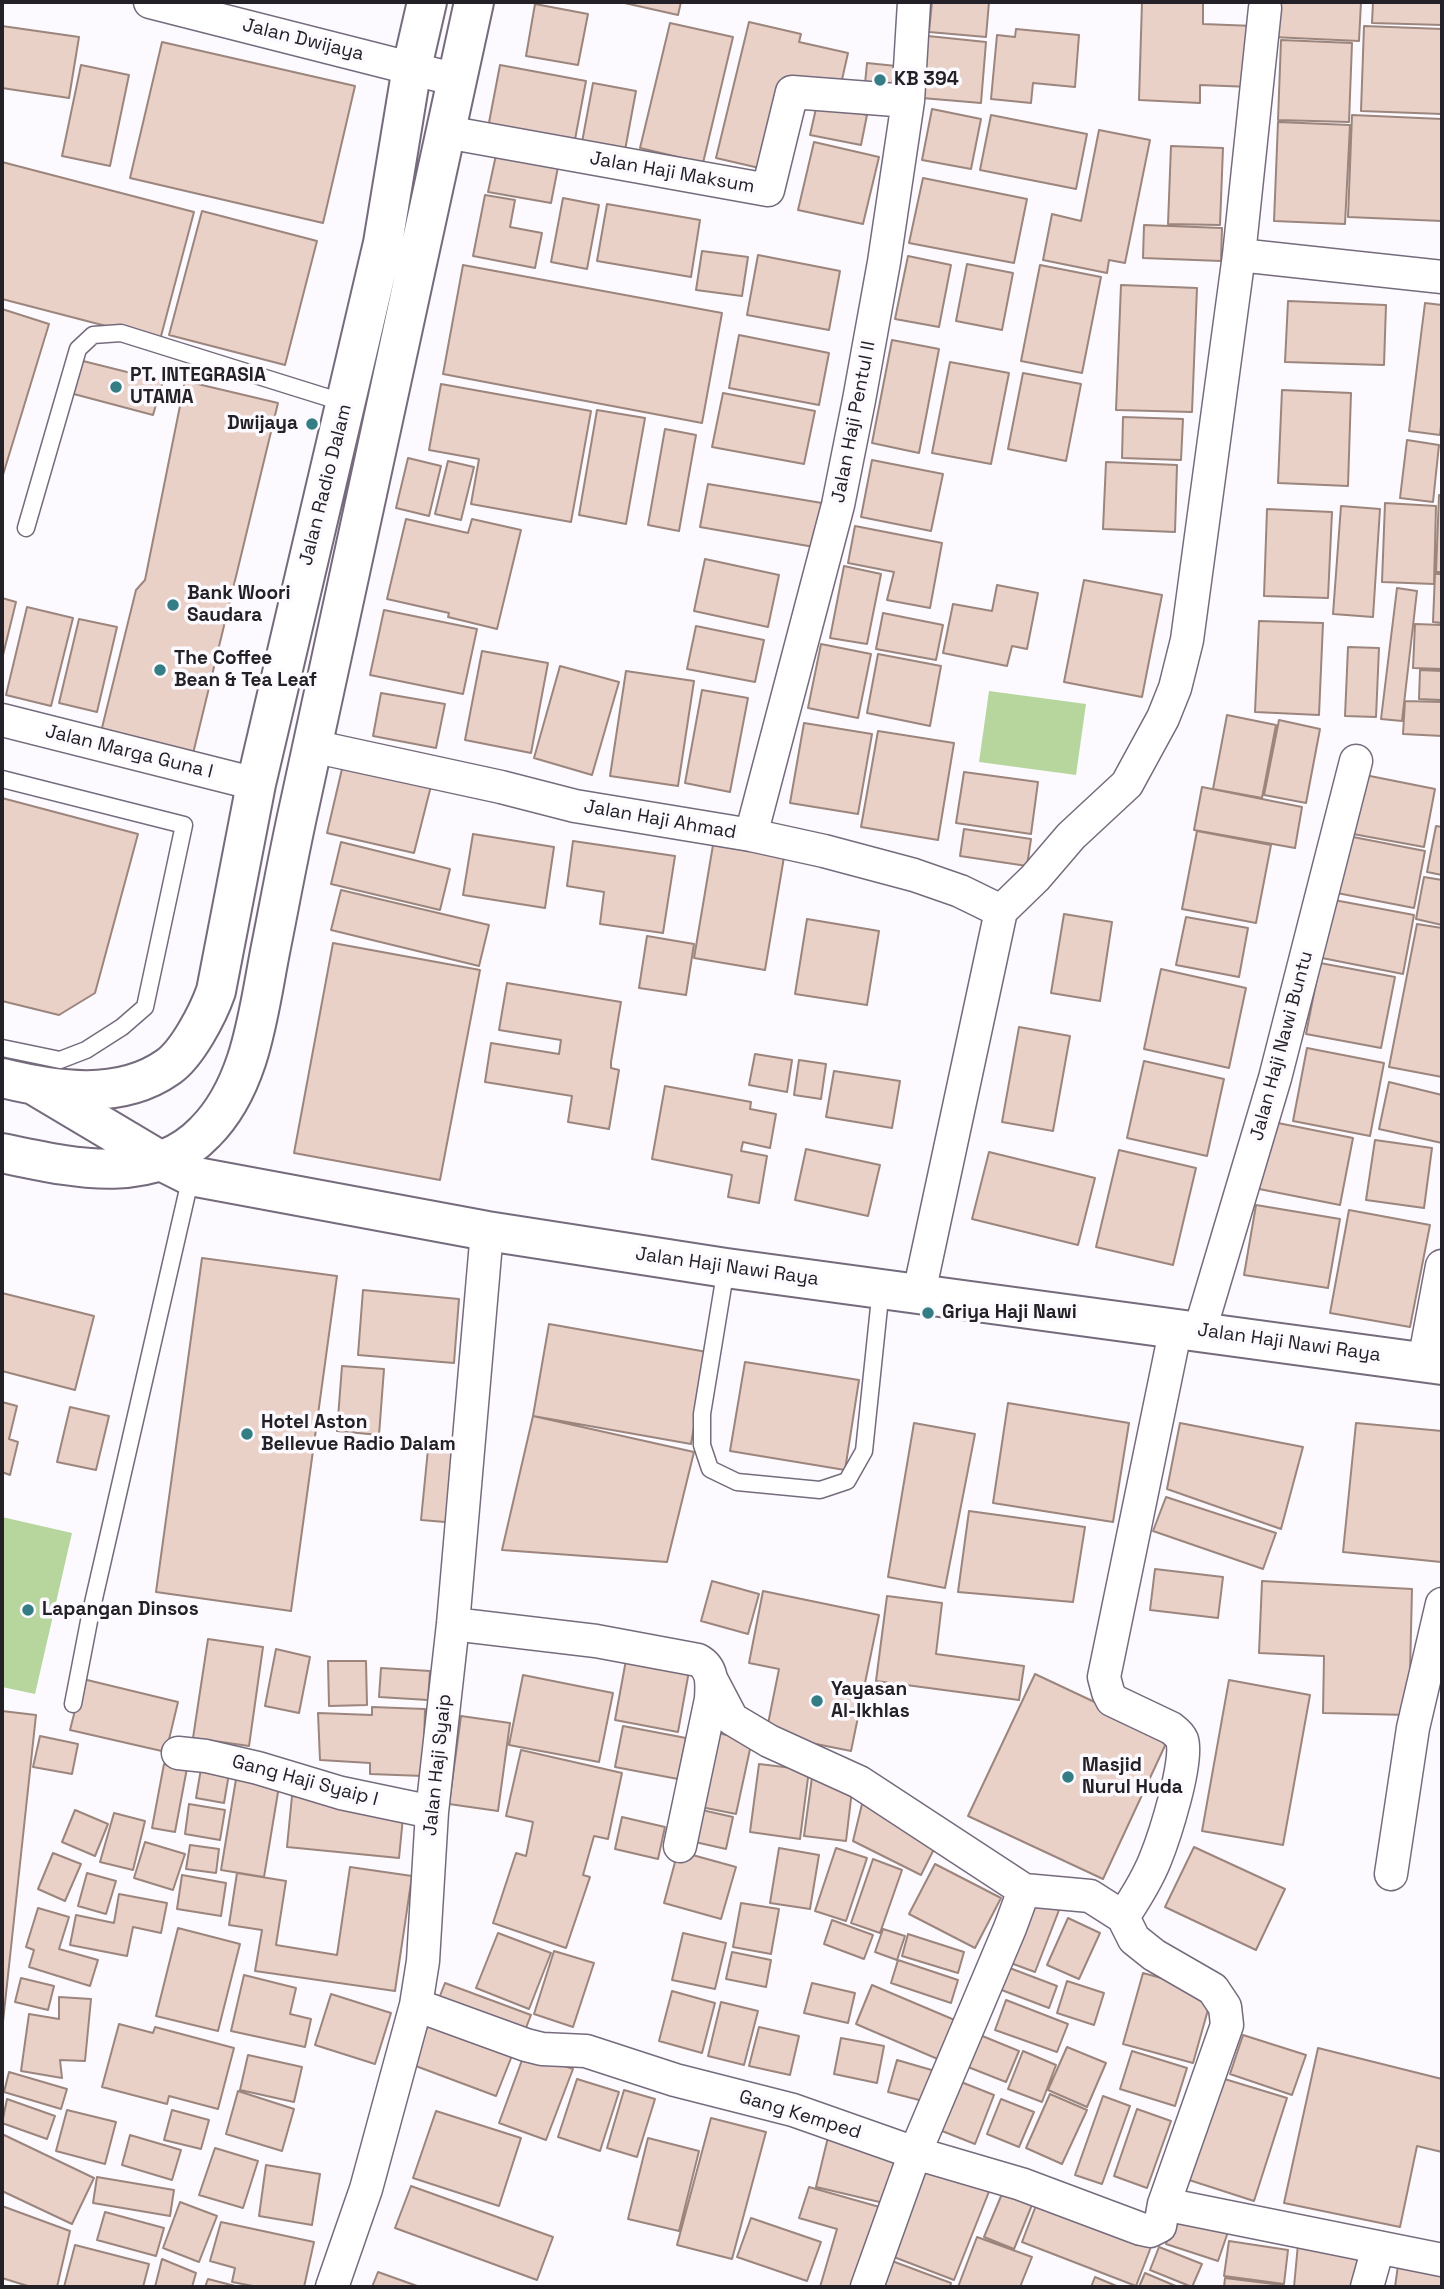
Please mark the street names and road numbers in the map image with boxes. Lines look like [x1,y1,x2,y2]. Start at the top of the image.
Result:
street label: Jalan Dwijaya [240,14,366,66]
street label: Jalan Haji Maksum [588,147,756,199]
street label: Jalan Haji Pentul II [827,339,881,505]
street label: Jalan Radio Dalam [295,402,357,568]
street label: Jalan Marga Guna I [43,720,215,784]
street label: Jalan Haji Ahmad [582,795,738,845]
street label: Jalan Haji Nawi Buntu [1246,949,1318,1143]
street label: Jalan Haji Nawi Raya [634,1243,820,1291]
street label: Jalan Haji Nawi Raya [1196,1319,1382,1367]
street label: Jalan Haji Syaip [419,1693,457,1837]
street label: Gang Haji Syaip I [229,1751,381,1811]
street label: Gang Kemped [736,2086,864,2144]

